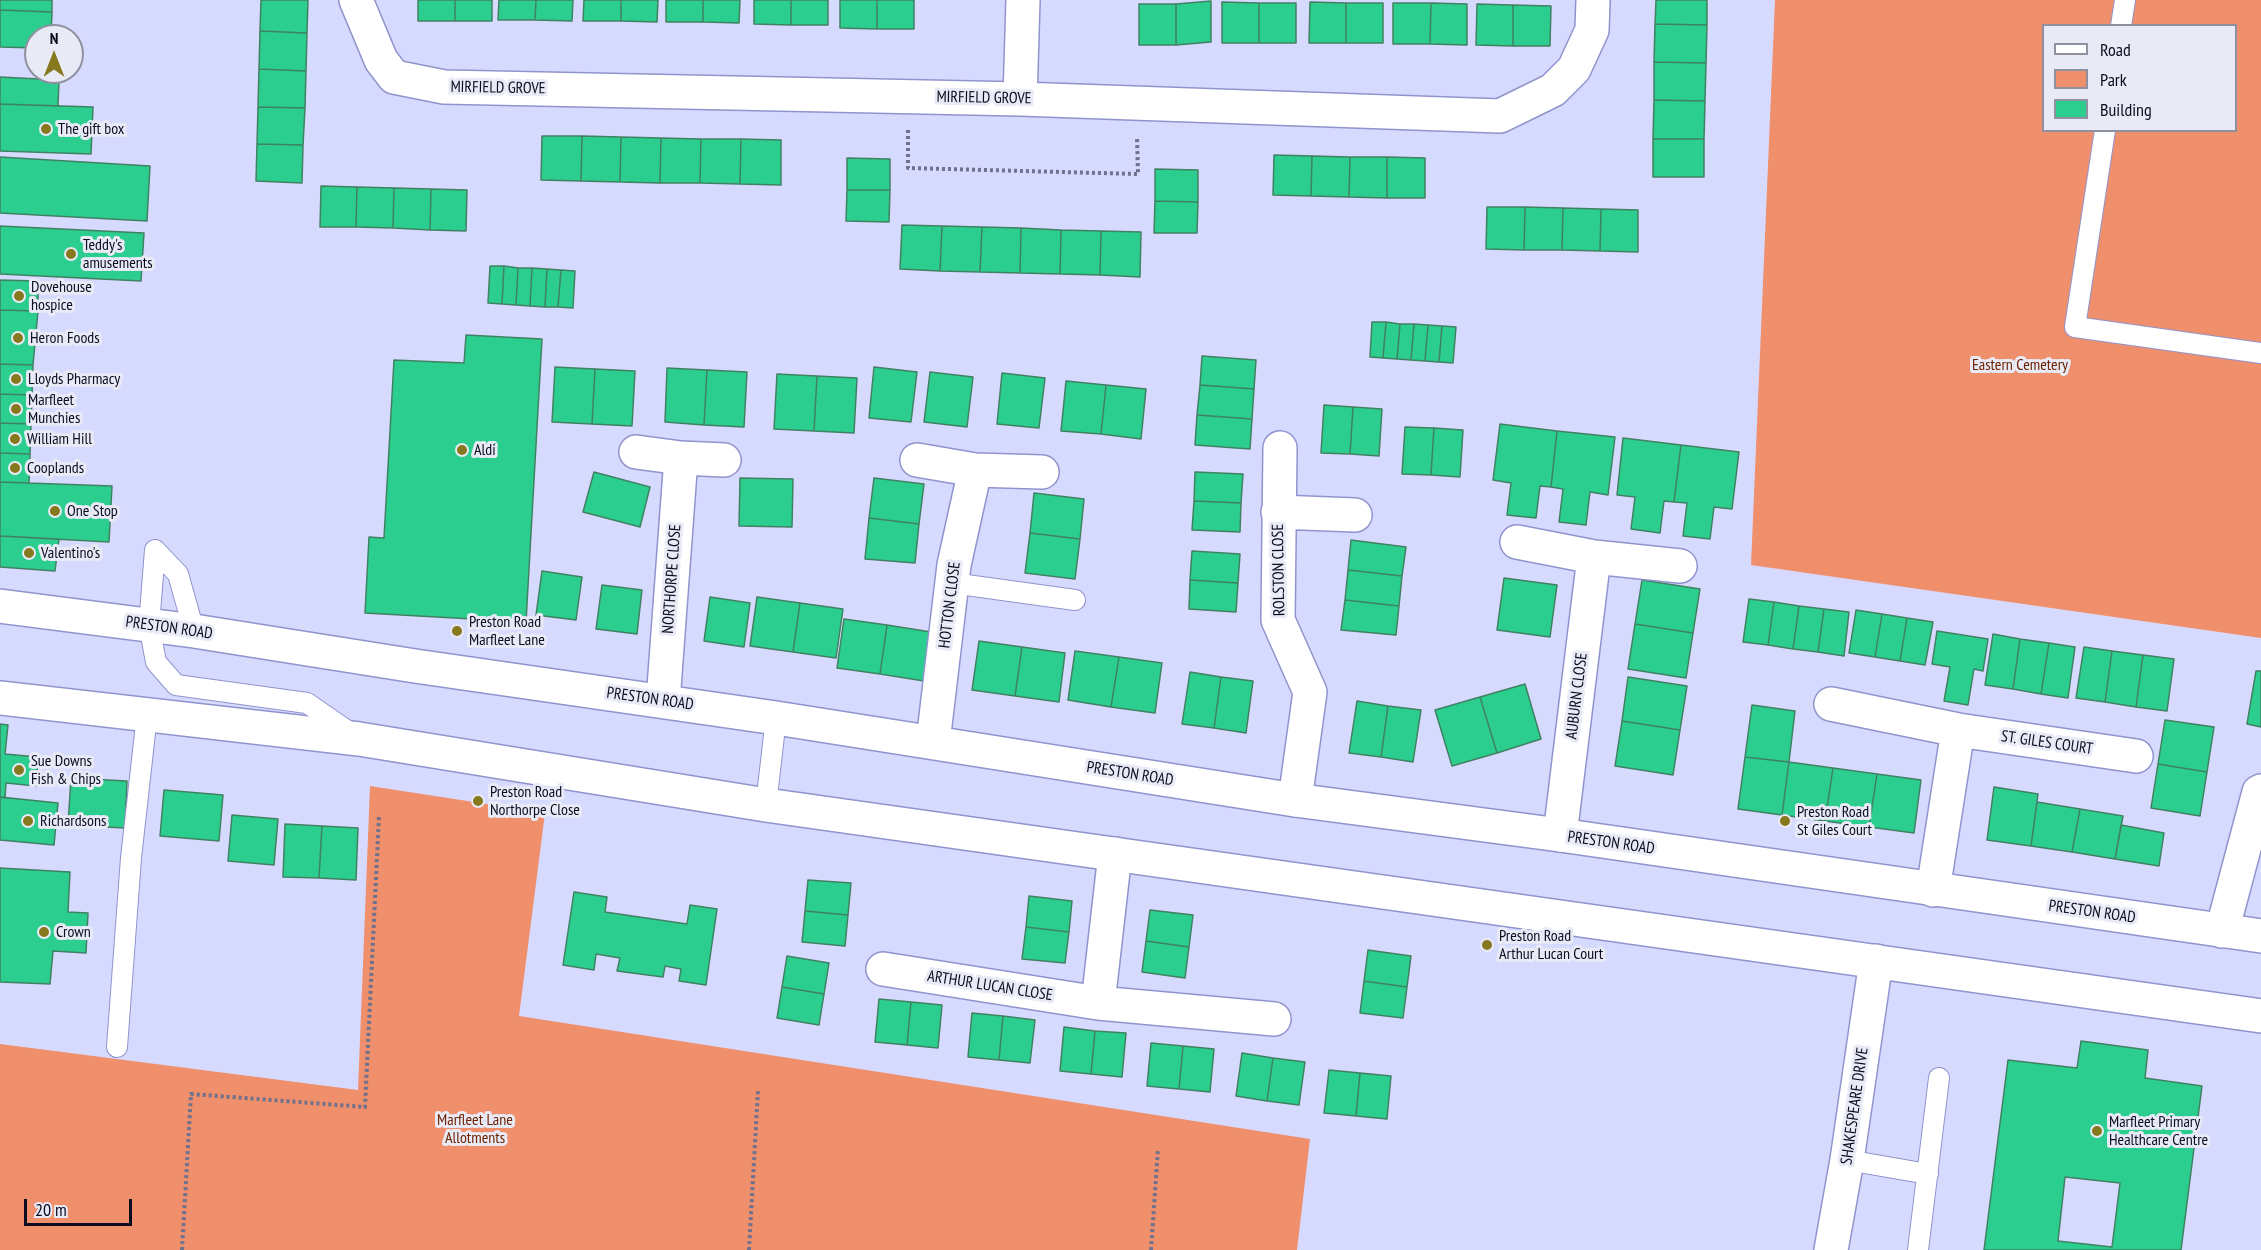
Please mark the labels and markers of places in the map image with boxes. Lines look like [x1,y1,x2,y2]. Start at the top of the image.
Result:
place label: The gift box [58,119,124,139]
marker: The gift box [39,122,53,136]
place label: Teddy's amusements [83,235,153,273]
marker: Teddy's amusements [64,247,78,261]
place label: Dovehouse hospice [31,277,92,315]
marker: Dovehouse hospice [12,289,26,303]
place label: Heron Foods [30,328,100,348]
marker: Heron Foods [11,331,25,345]
place label: Lloyds Pharmacy [28,369,120,389]
marker: Lloyds Pharmacy [9,372,23,386]
place label: Marfleet Munchies [28,390,80,428]
marker: Marfleet Munchies [9,402,23,416]
place label: William Hill [27,429,92,449]
marker: William Hill [8,432,22,446]
place label: Aldi [474,440,496,460]
marker: Aldi [455,443,469,457]
place label: Cooplands [27,458,84,478]
marker: Cooplands [8,461,22,475]
place label: One Stop [67,501,118,521]
marker: One Stop [48,504,62,518]
place label: Valentino's [41,543,100,563]
marker: Valentino's [22,546,36,560]
place label: Preston Road Marfleet Lane [469,612,545,650]
marker: Preston Road Marfleet Lane [450,624,464,638]
place label: Sue Downs Fish & Chips [31,751,101,789]
marker: Sue Downs Fish & Chips [12,763,26,777]
place label: Preston Road Northorpe Close [490,782,580,820]
marker: Preston Road Northorpe Close [471,794,485,808]
place label: Preston Road St Giles Court [1797,802,1872,840]
place label: Richardsons [40,811,106,831]
marker: Richardsons [21,814,35,828]
marker: Preston Road St Giles Court [1778,814,1792,828]
place label: Crown [56,922,91,942]
marker: Crown [37,925,51,939]
place label: Preston Road Arthur Lucan Court [1499,926,1603,964]
marker: Preston Road Arthur Lucan Court [1480,938,1494,952]
place label: Marfleet Primary Healthcare Centre [2109,1112,2208,1150]
marker: Marfleet Primary Healthcare Centre [2090,1124,2104,1138]

